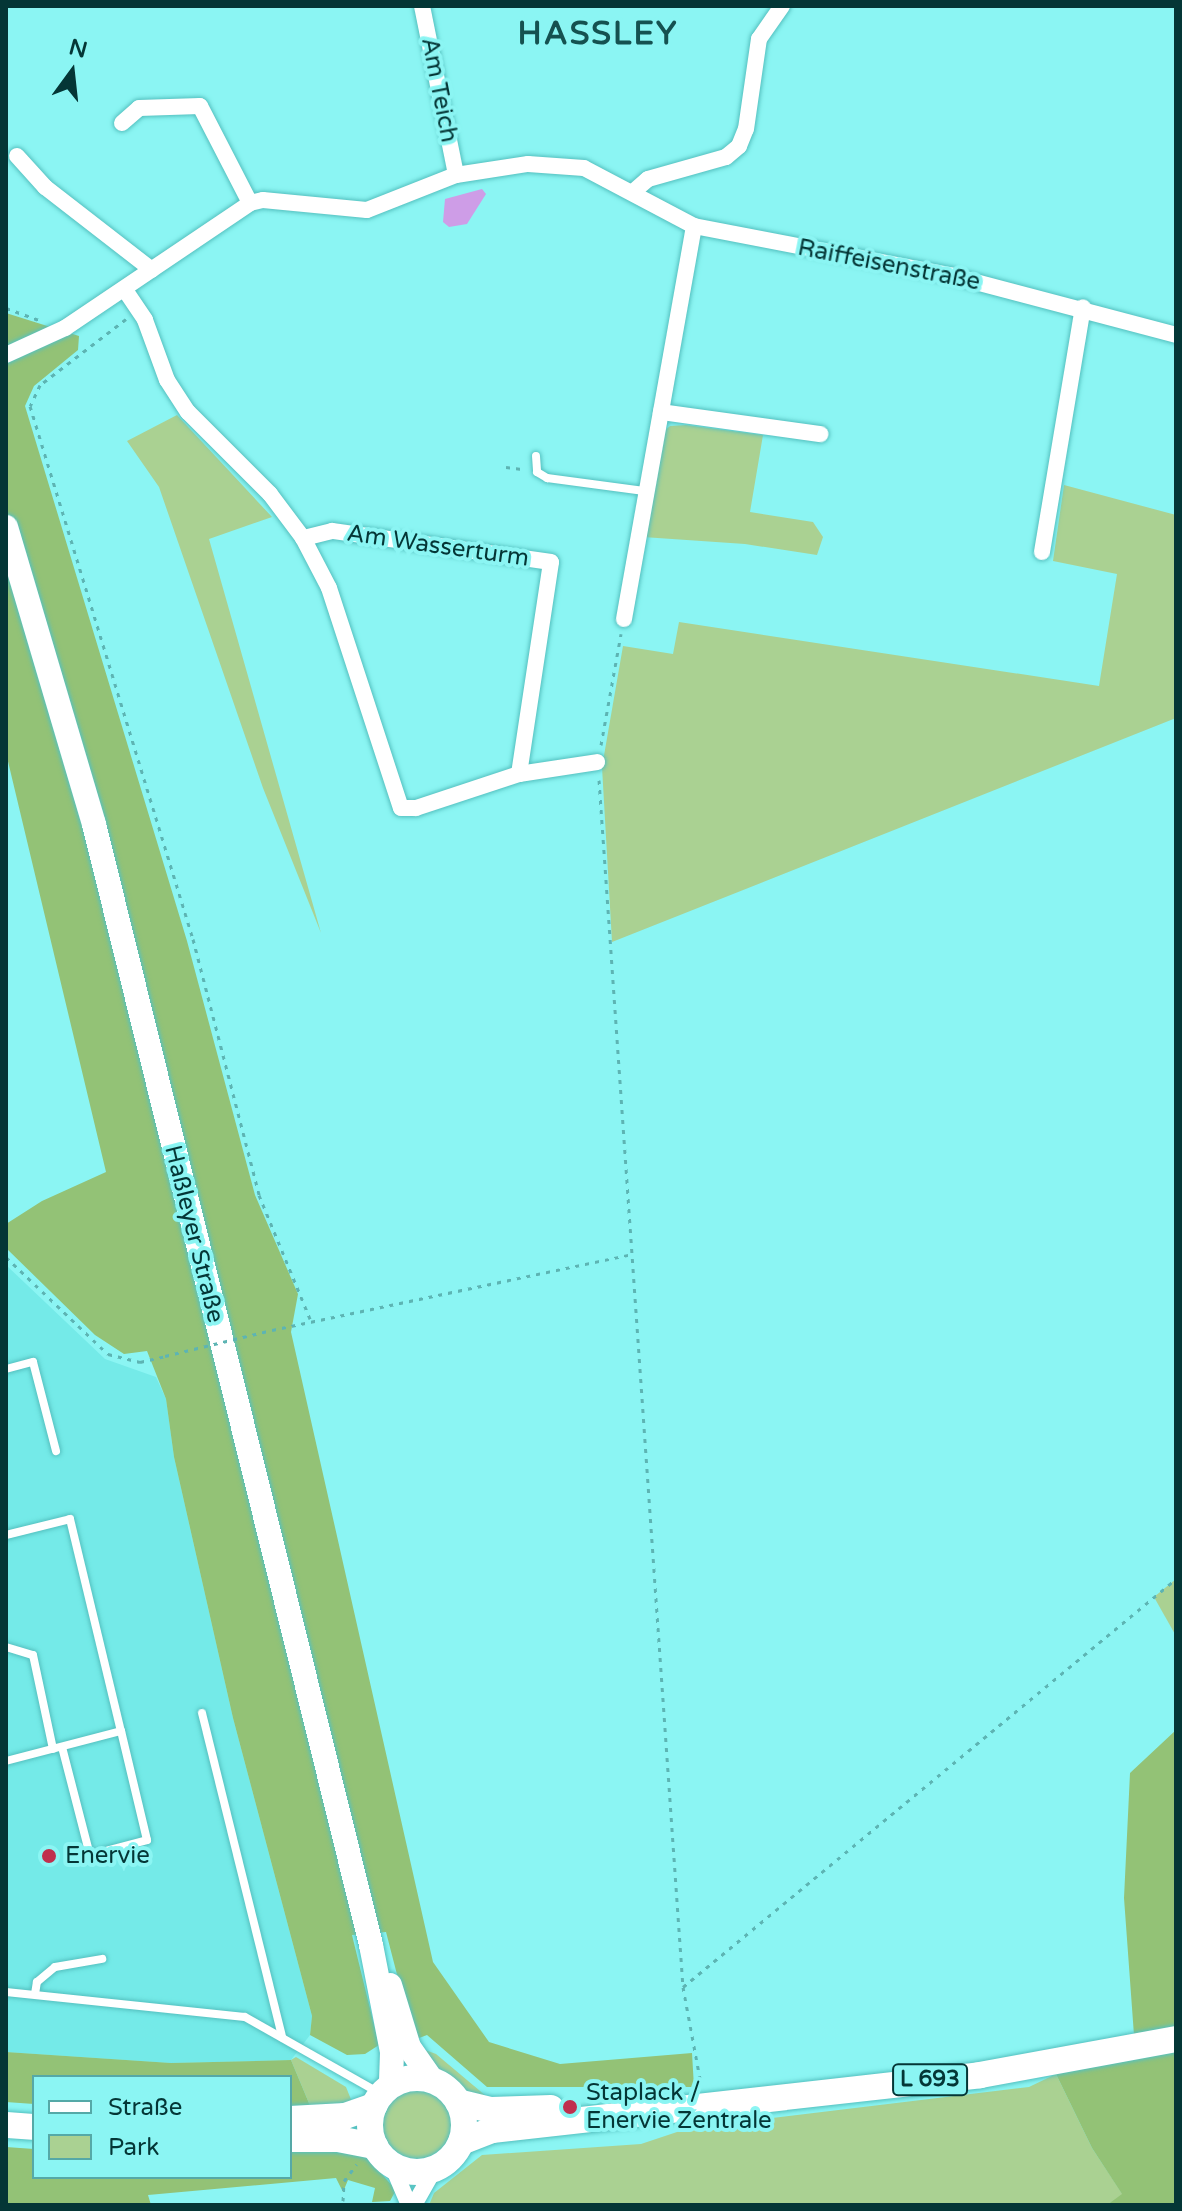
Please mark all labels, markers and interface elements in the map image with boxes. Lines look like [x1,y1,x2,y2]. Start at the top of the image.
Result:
district label: HASSLEY [518,15,678,53]
north arrow [32,32,112,112]
text: N [66,34,90,64]
street label: Am Teich [415,35,463,145]
street label: Raiffeisenstraße [795,233,983,297]
street label: Am Wasserturm [345,519,531,573]
street label: Haßleyer Straße [158,1142,230,1326]
place label: Enervie [65,1842,150,1870]
marker: Enervie [40,1847,58,1865]
road number: L 693 [892,2062,968,2098]
legend [32,2075,292,2179]
place label: Staplack / Enervie Zentrale [586,2079,772,2135]
text: Straße [108,2093,182,2122]
marker: Staplack / Enervie Zentrale [561,2098,579,2116]
text: Park [108,2133,159,2162]

